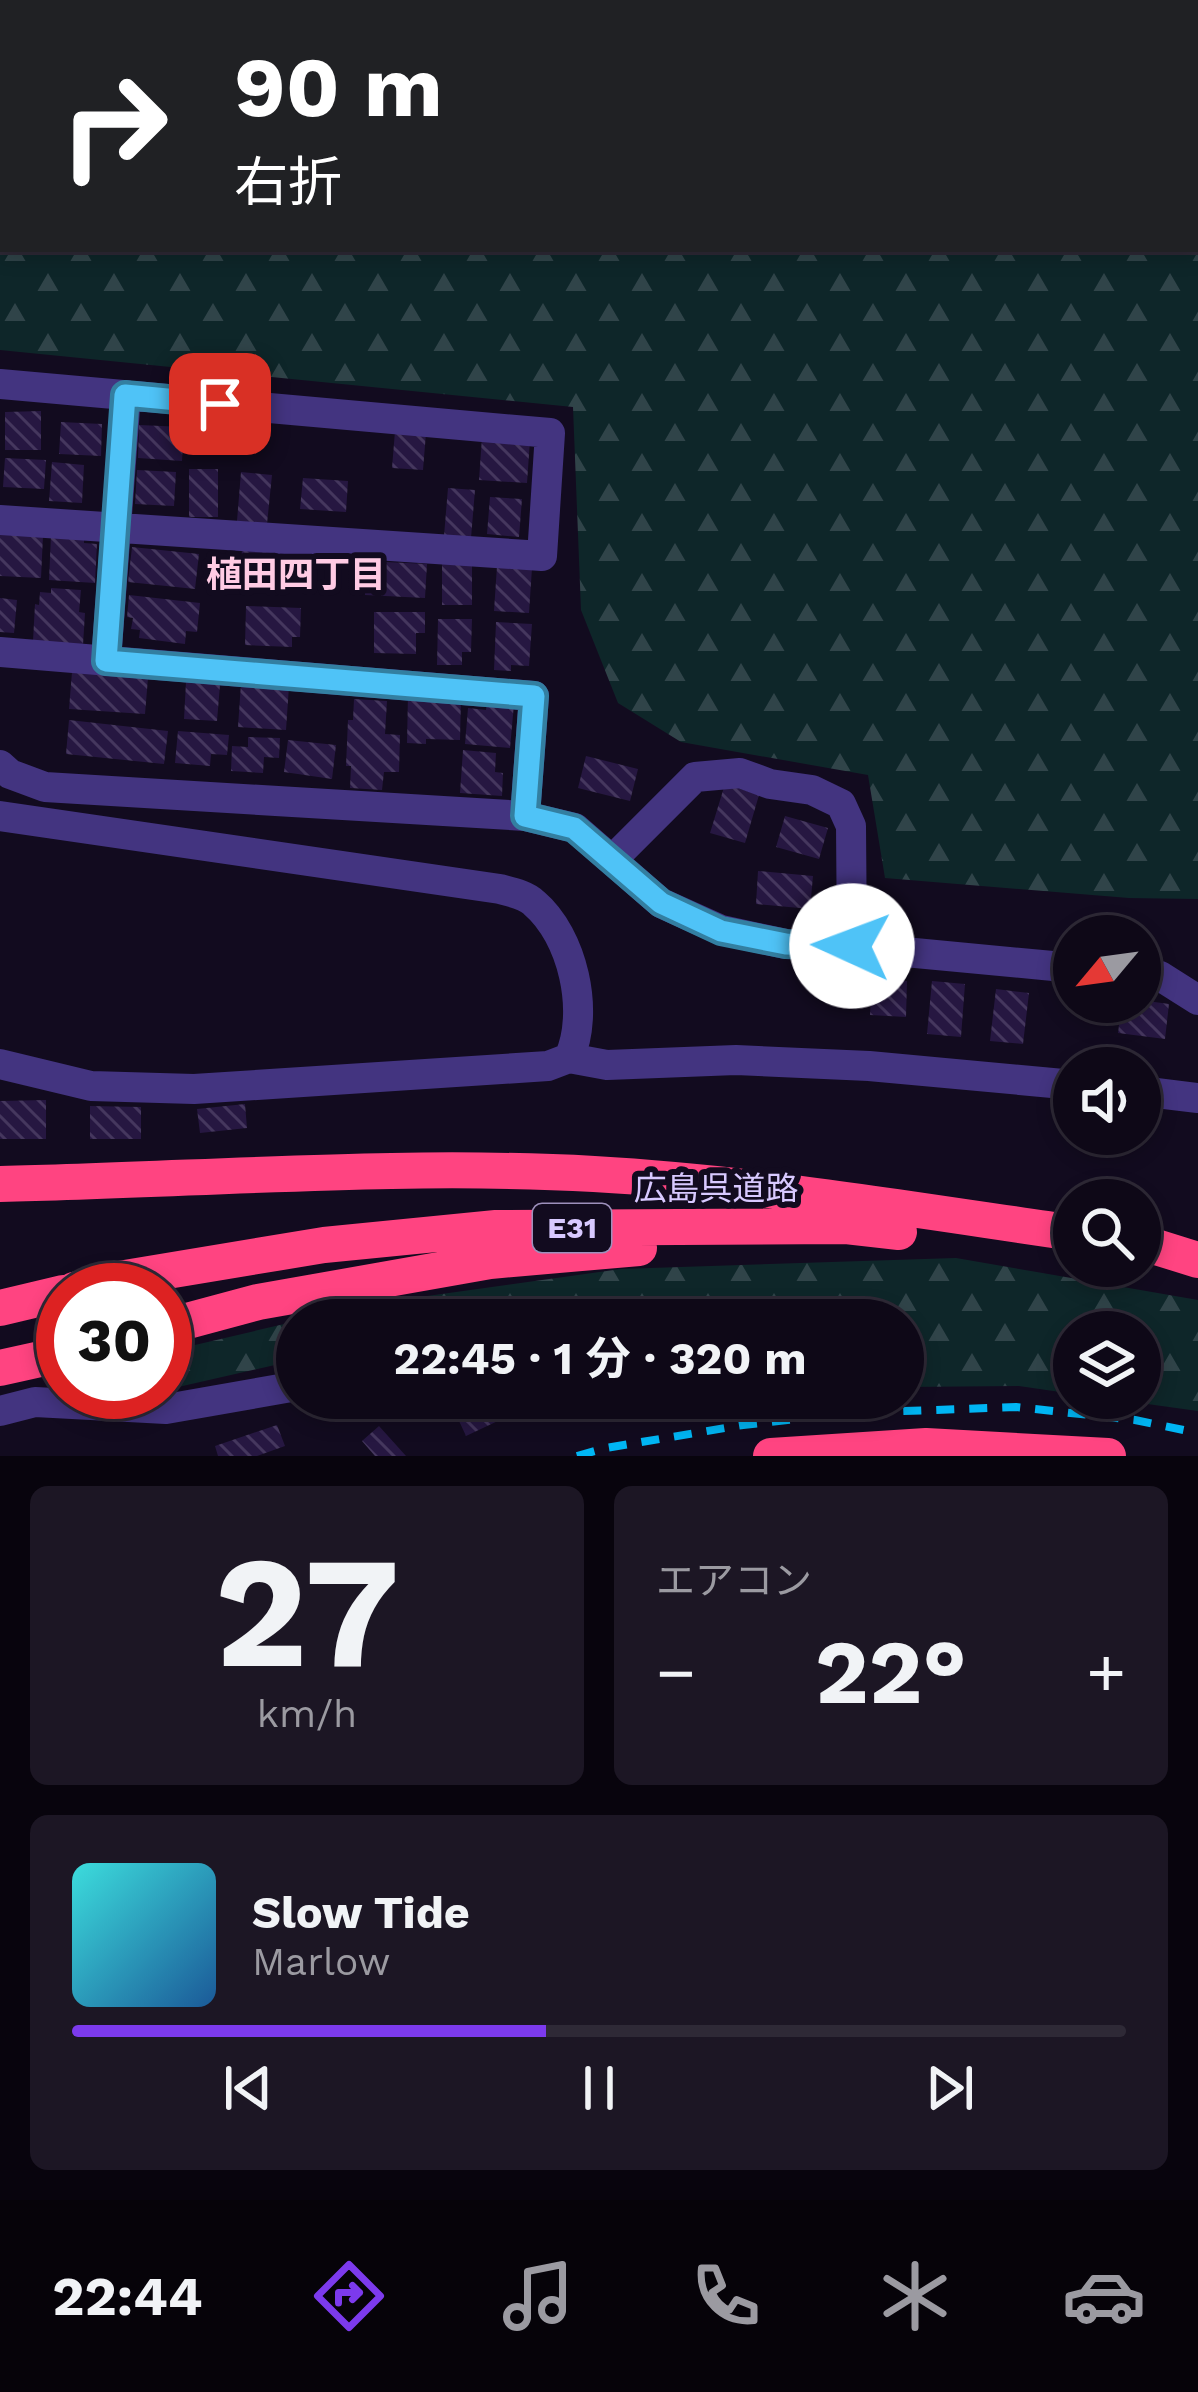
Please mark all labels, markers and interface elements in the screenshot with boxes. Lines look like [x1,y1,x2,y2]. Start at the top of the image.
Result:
text: 90 m [234,38,443,136]
icon: right [36,48,192,204]
text: 右折 [234,151,342,214]
pin [169,353,271,455]
icon: arrive [187,371,253,437]
district label: 植田四丁目 [206,554,386,596]
position arrow [789,883,915,1009]
north arrow [1053,915,1161,1023]
map controls [1053,915,1161,1419]
button: sound [1053,1047,1161,1155]
street label: 広島呉道路 [634,1169,799,1208]
button: search [1053,1179,1161,1287]
road number: E31 [533,1204,611,1252]
speed limit sign: 30 [36,1263,192,1419]
button: layers [1053,1311,1161,1419]
text: 22:45 · 1 分 · 320 m [393,1332,807,1385]
text: 27 [215,1521,400,1704]
text: エアコン [656,1558,812,1603]
text: 22° [815,1619,967,1725]
text: − [656,1634,696,1711]
text: + [1086,1634,1126,1711]
text: km/h [257,1691,357,1736]
text: Slow Tide [252,1886,470,1939]
text: Marlow [252,1939,390,1984]
icon: previous [215,2055,281,2121]
icon: pause [566,2055,632,2121]
icon: next [917,2055,983,2121]
icon: directions [307,2254,391,2338]
icon: music [496,2254,580,2338]
icon: phone [684,2254,768,2338]
icon: climate [873,2254,957,2338]
icon: car [1062,2254,1146,2338]
text: 22:44 [52,2265,203,2328]

